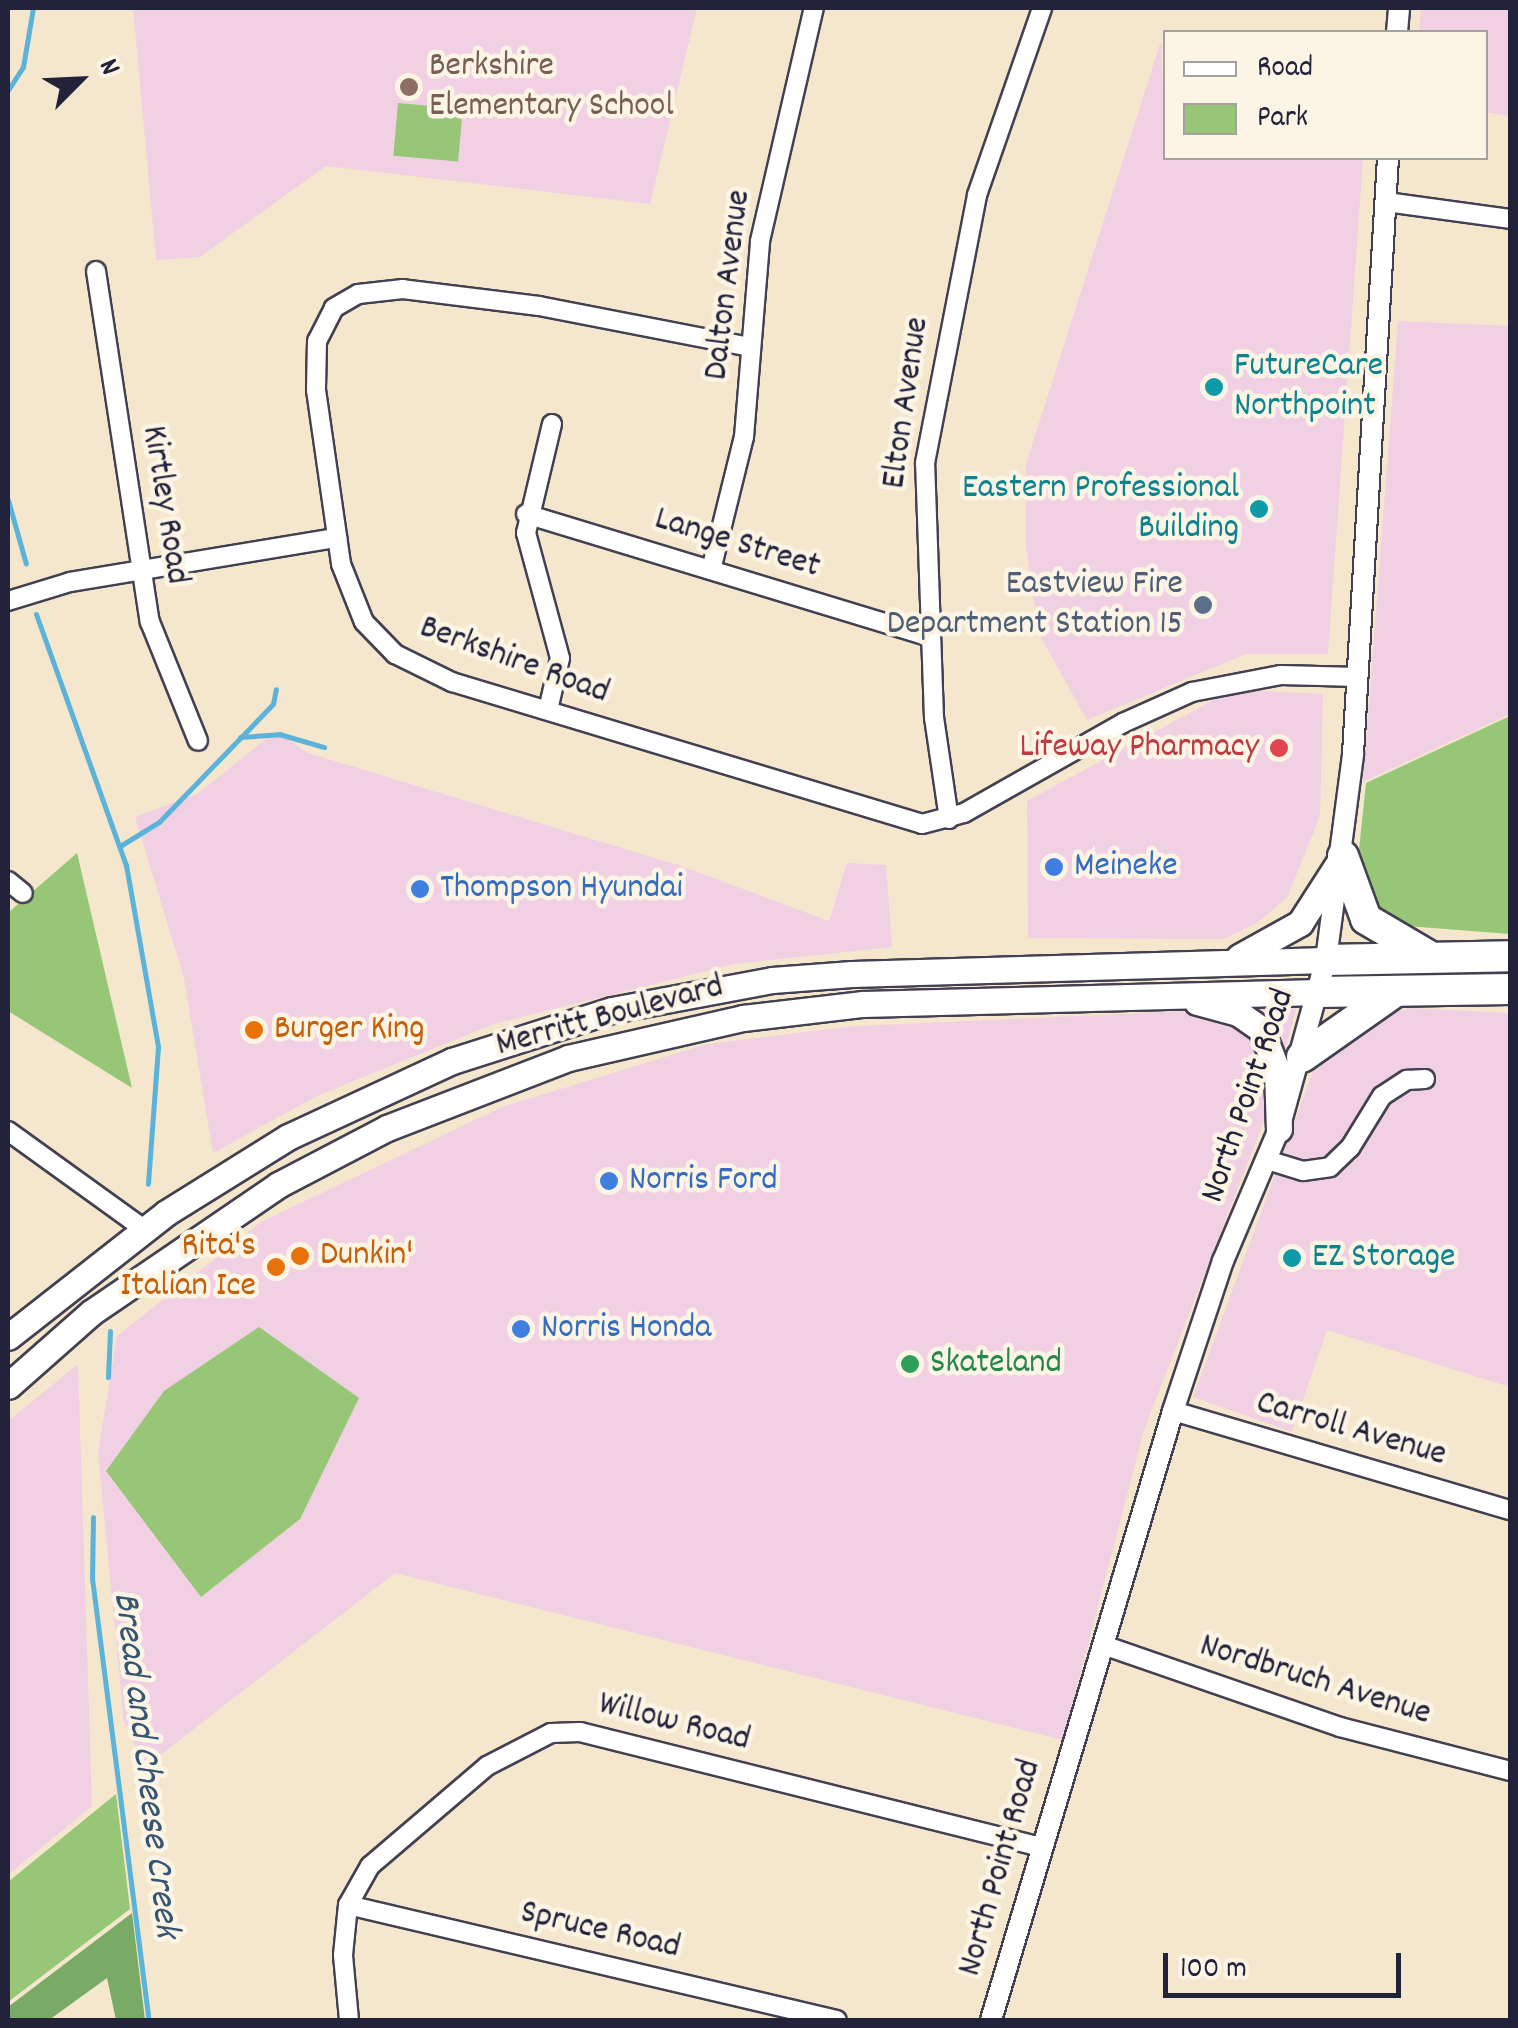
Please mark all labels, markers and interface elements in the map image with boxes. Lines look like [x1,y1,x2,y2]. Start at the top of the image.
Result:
north arrow [30,30,130,130]
legend [1163,30,1488,160]
place label: Berkshire Elementary School [429,46,674,128]
text: Road [1257,48,1313,91]
text: N [86,53,128,82]
marker: Berkshire Elementary School [398,76,420,98]
text: Park [1257,98,1308,141]
street label: Dalton Avenue [697,188,761,382]
street label: Elton Avenue [874,315,940,491]
place label: FutureCare Northpoint [1234,346,1383,428]
marker: FutureCare Northpoint [1203,376,1225,398]
street label: Kirtley Road [131,423,197,587]
place label: Eastern Professional Building [962,468,1239,550]
marker: Eastern Professional Building [1248,498,1270,520]
street label: Lange Street [649,499,825,589]
place label: Eastview Fire Department Station 15 [887,564,1183,646]
marker: Eastview Fire Department Station 15 [1192,594,1214,616]
street label: Berkshire Road [414,607,614,715]
place label: Lifeway Pharmacy [1019,727,1259,769]
marker: Lifeway Pharmacy [1268,737,1290,759]
place label: Meineke [1074,846,1178,888]
marker: Meineke [1043,856,1065,878]
place label: Thompson Hyundai [440,868,683,910]
marker: Thompson Hyundai [409,878,431,900]
street label: Merritt Boulevard [492,966,728,1068]
street label: North Point Road [1193,984,1305,1208]
place label: Burger King [274,1009,424,1051]
marker: Burger King [243,1019,265,1041]
place label: Norris Ford [629,1160,778,1202]
marker: Norris Ford [598,1170,620,1192]
place label: Rita's Italian Ice [120,1226,256,1308]
place label: Dunkin' [320,1235,413,1277]
place label: EZ Storage [1312,1237,1455,1279]
marker: Dunkin' [289,1245,311,1267]
marker: EZ Storage [1281,1247,1303,1269]
marker: Rita's Italian Ice [265,1256,287,1278]
place label: Norris Honda [541,1308,711,1350]
marker: Norris Honda [510,1318,532,1340]
place label: Skateland [930,1343,1062,1385]
marker: Skateland [899,1353,921,1375]
street label: Carroll Avenue [1251,1383,1451,1477]
water label: Bread and Cheese Creek [100,1590,188,1940]
street label: Nordbruch Avenue [1194,1626,1436,1736]
street label: Willow Road [594,1684,754,1762]
street label: North Point Road [950,1755,1052,1981]
street label: Spruce Road [516,1892,684,1970]
scale bar [1168,1933,1406,1995]
text: 100 m [1180,1949,1247,1992]

